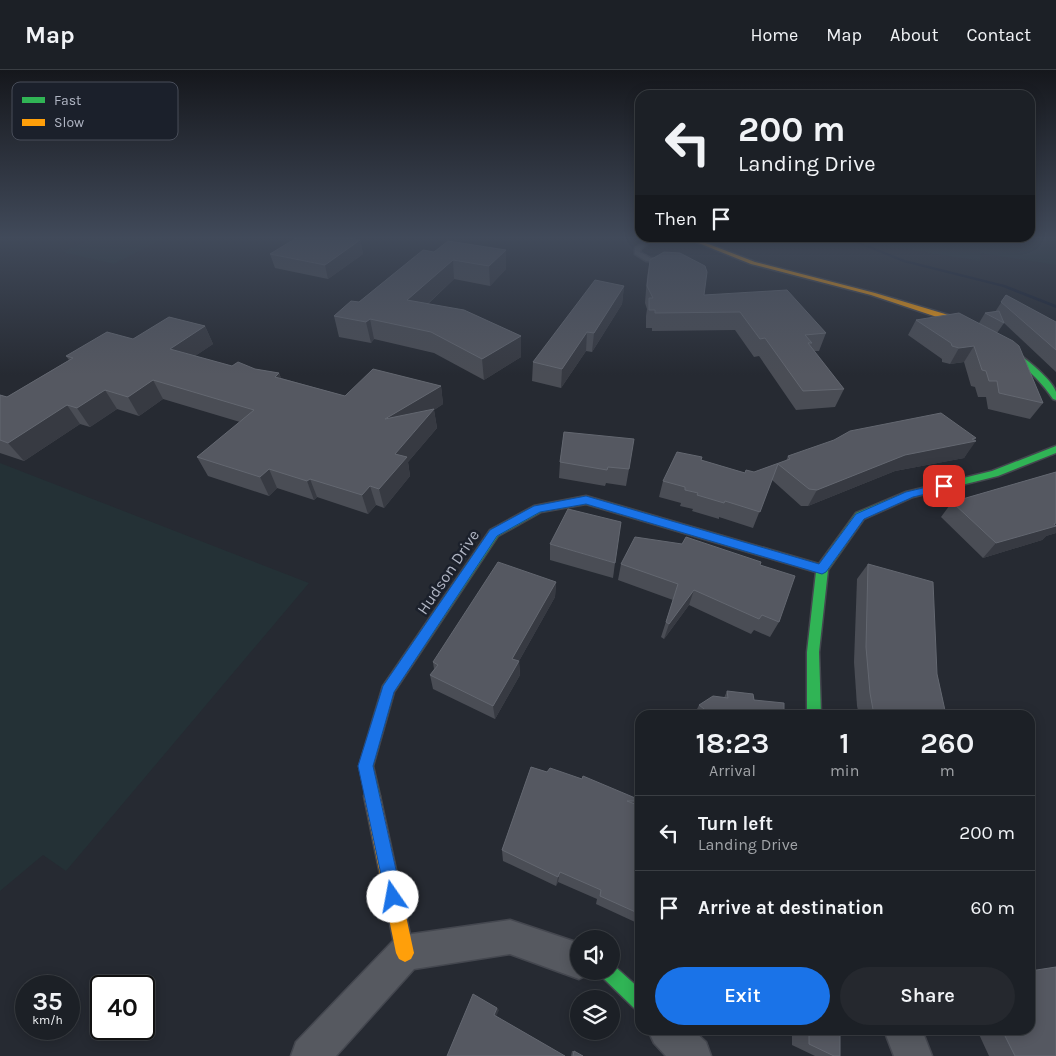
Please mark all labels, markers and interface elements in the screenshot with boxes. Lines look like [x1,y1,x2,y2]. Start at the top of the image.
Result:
text: Map [25,21,75,49]
text: Home [750,24,798,46]
text: Map [826,24,862,46]
text: About [890,24,939,46]
text: Contact [967,24,1031,46]
legend [12,82,178,140]
text: Fast [54,92,81,109]
text: 200 m [738,109,846,150]
icon: left [655,110,720,175]
text: Slow [54,114,84,131]
text: Landing Drive [738,151,876,177]
icon: arrive [707,205,735,233]
text: Then [655,208,697,230]
pin [923,465,965,507]
icon: arrive [930,472,958,500]
street label: Hudson Drive [413,526,483,618]
text: 18:23 [696,725,769,761]
text: 1 [839,725,850,761]
text: 260 [920,725,974,761]
text: Arrival [709,761,756,780]
text: min [830,761,859,780]
text: m [940,761,955,780]
text: Turn left [698,813,773,835]
icon: left [655,819,683,847]
text: 200 m [959,822,1015,844]
text: Landing Drive [698,835,798,854]
position arrow [366,870,418,922]
icon: arrive [655,894,683,922]
text: Arrive at destination [698,897,884,919]
text: 60 m [971,897,1015,919]
map controls [570,930,620,1040]
button: sound [570,930,620,980]
button: Exit [655,967,830,1025]
button: Share [840,967,1015,1025]
speed limit sign: 40 [90,975,155,1040]
text: 35 [32,987,63,1016]
button: layers [570,990,620,1040]
text: km/h [32,1013,63,1027]

